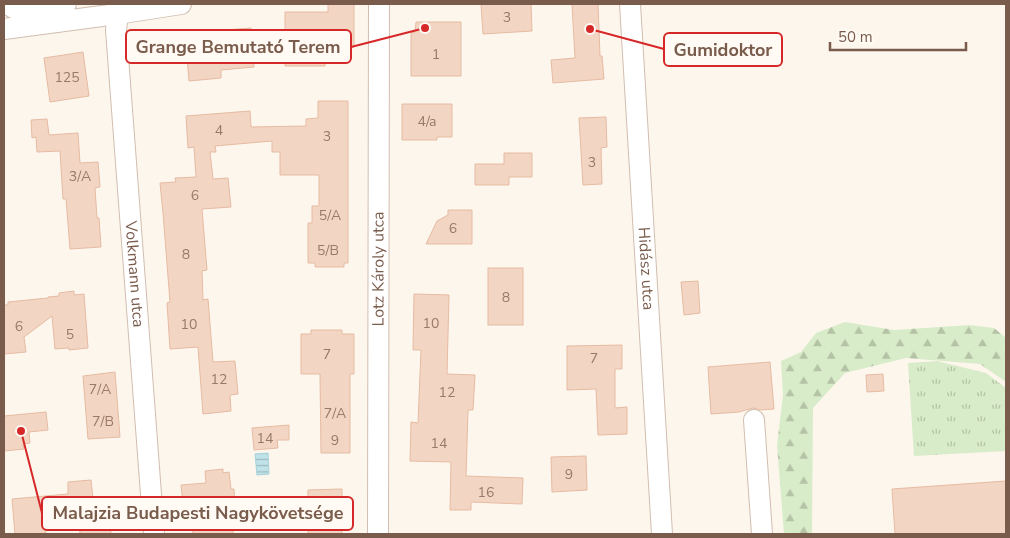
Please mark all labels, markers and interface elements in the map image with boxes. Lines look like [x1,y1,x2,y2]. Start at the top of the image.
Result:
house number: 3 [503,8,511,27]
scale bar [830,20,966,52]
text: 50 m [838,27,873,47]
callout: Grange Bemutató Terem [126,30,351,63]
callout: Gumidoktor [664,33,782,66]
text: Grange Bemutató Terem [135,35,341,59]
text: Gumidoktor [674,38,772,62]
house number: 1 [432,45,440,64]
house number: 125 [54,68,80,87]
house number: 4/a [418,112,436,131]
house number: 4 [215,121,223,140]
house number: 3 [323,127,331,146]
house number: 3 [588,153,596,172]
house number: 3/A [69,167,91,186]
house number: 6 [191,186,199,205]
house number: 5/A [319,206,341,225]
street label: Lotz Károly utca [367,212,390,326]
street label: Volkmann utca [119,219,149,328]
house number: 6 [449,219,457,238]
street label: Hidász utca [632,226,659,311]
house number: 5/B [317,241,339,260]
house number: 8 [182,245,190,264]
house number: 8 [502,288,510,307]
house number: 10 [423,314,439,333]
house number: 10 [181,315,197,334]
house number: 6 [15,317,23,336]
house number: 5 [66,325,74,344]
house number: 7 [323,345,331,364]
house number: 7 [590,349,598,368]
house number: 12 [211,370,227,389]
house number: 7/A [89,380,111,399]
house number: 12 [439,383,455,402]
house number: 7/A [324,404,346,423]
house number: 7/B [92,412,114,431]
house number: 14 [257,429,273,448]
house number: 9 [331,431,339,450]
house number: 14 [431,434,447,453]
house number: 9 [565,465,573,484]
house number: 16 [478,483,494,502]
callout: Malajzia Budapesti Nagykövetsége [42,497,353,530]
text: Malajzia Budapesti Nagykövetsége [52,501,344,525]

